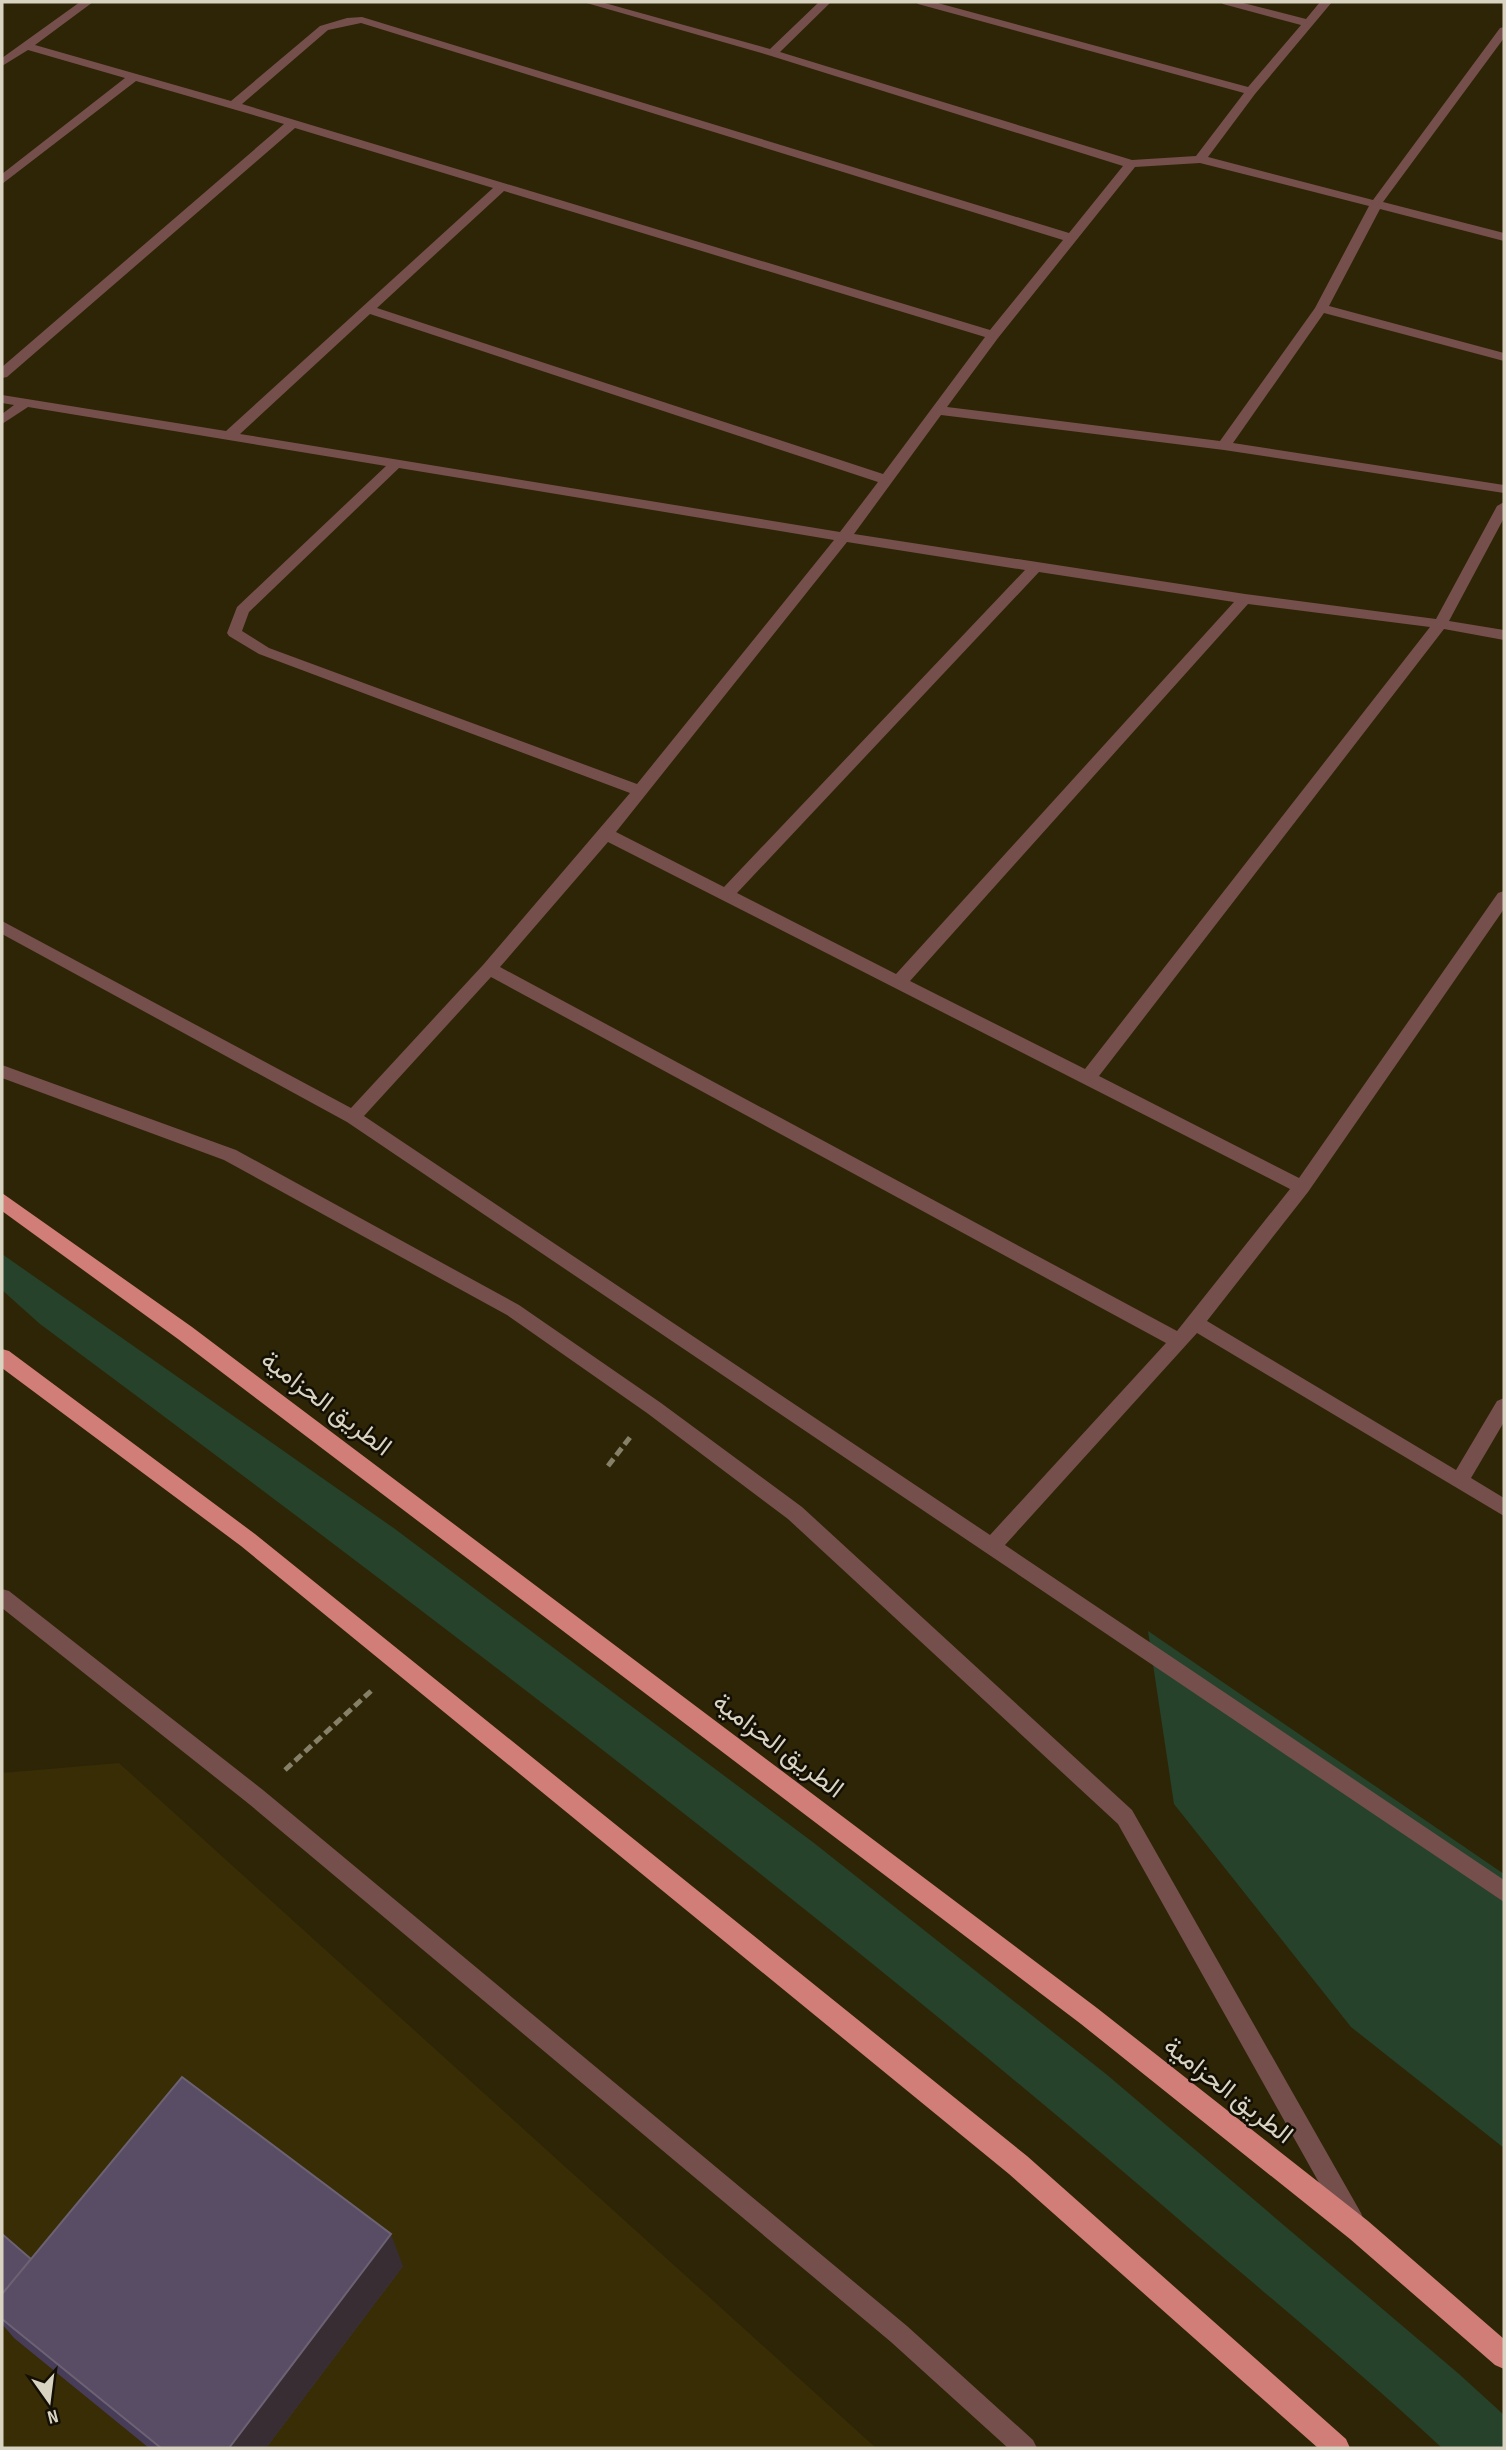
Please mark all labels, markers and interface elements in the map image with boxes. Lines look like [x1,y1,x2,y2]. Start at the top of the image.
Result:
street label: الطريق الحزامية [254,1345,398,1463]
street label: الطريق الحزامية [706,1687,850,1805]
street label: الطريق الحزامية [1157,2031,1299,2151]
north arrow [14,2366,84,2436]
text: N [45,2404,60,2428]

